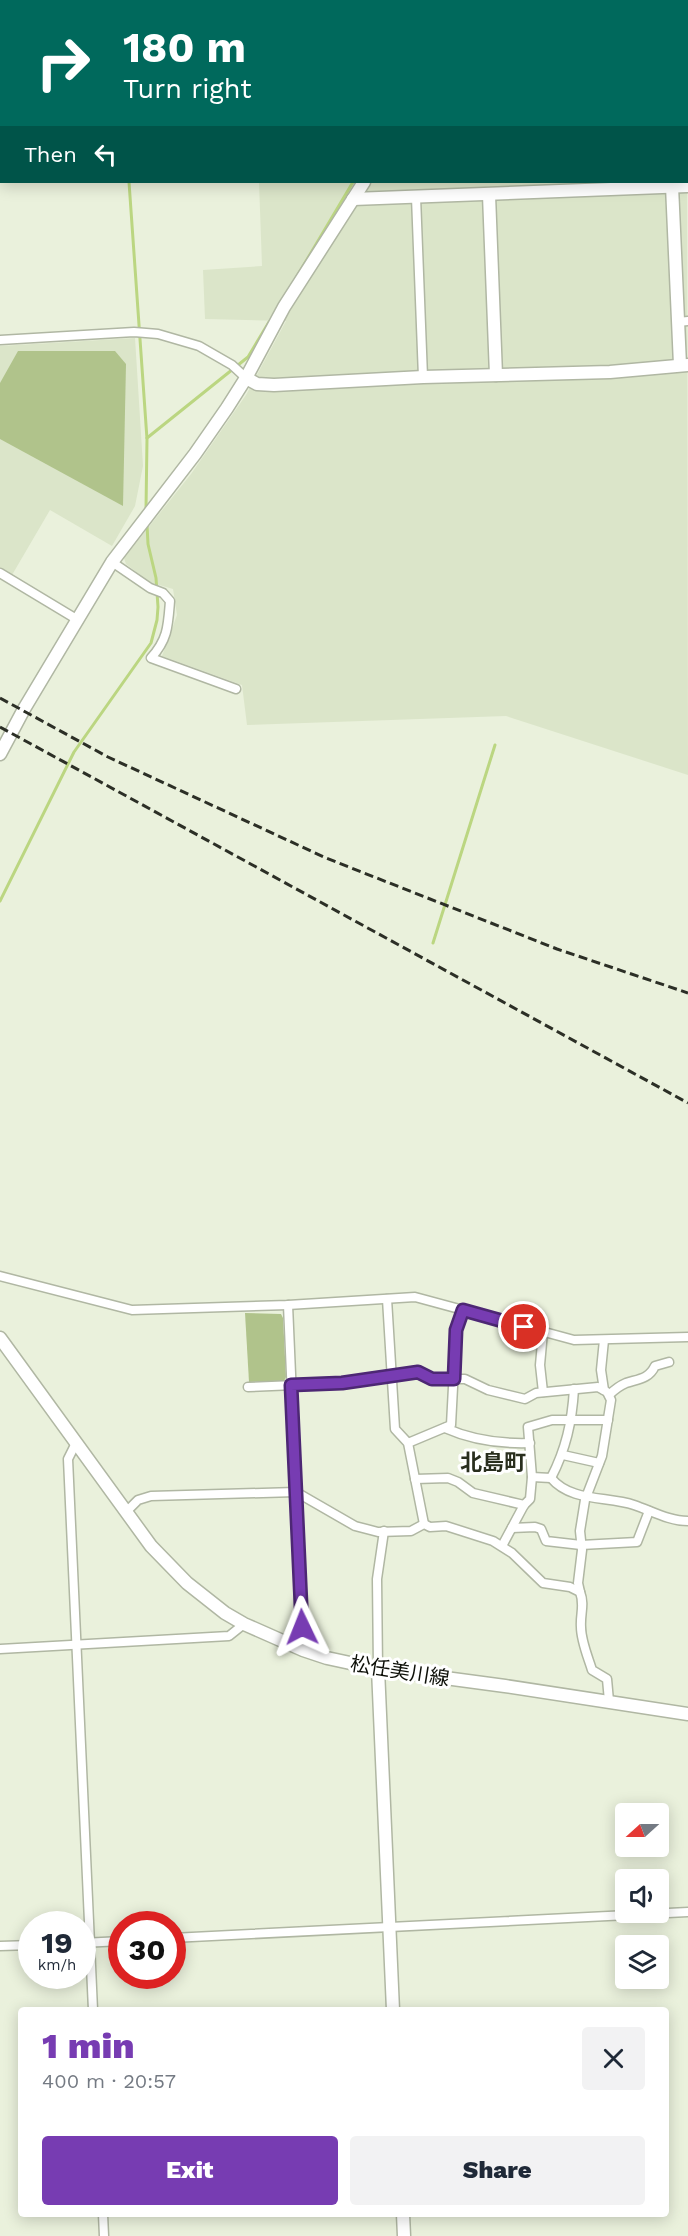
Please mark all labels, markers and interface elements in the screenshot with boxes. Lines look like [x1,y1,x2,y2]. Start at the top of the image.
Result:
text: 180 m [123,23,246,72]
icon: right [24,24,102,102]
text: Turn right [123,73,252,105]
icon: left [89,138,122,171]
text: Then [24,142,77,167]
pin [498,1301,549,1352]
icon: arrive [507,1310,540,1343]
district label: 北島町 [460,1450,526,1475]
position arrow [270,1595,334,1659]
street label: 松任美川線 [349,1651,451,1691]
north arrow [615,1803,669,1857]
map controls [615,1803,669,1989]
button: sound [615,1869,669,1923]
speed limit sign: 30 [108,1911,186,1989]
text: 19 [41,1925,73,1960]
button: layers [615,1935,669,1989]
text: km/h [38,1956,76,1974]
text: 1 min [42,2025,135,2067]
button: close [582,2027,645,2090]
text: 400 m · 20:57 [42,2069,176,2093]
button: Exit [42,2136,338,2205]
button: Share [350,2136,645,2205]

